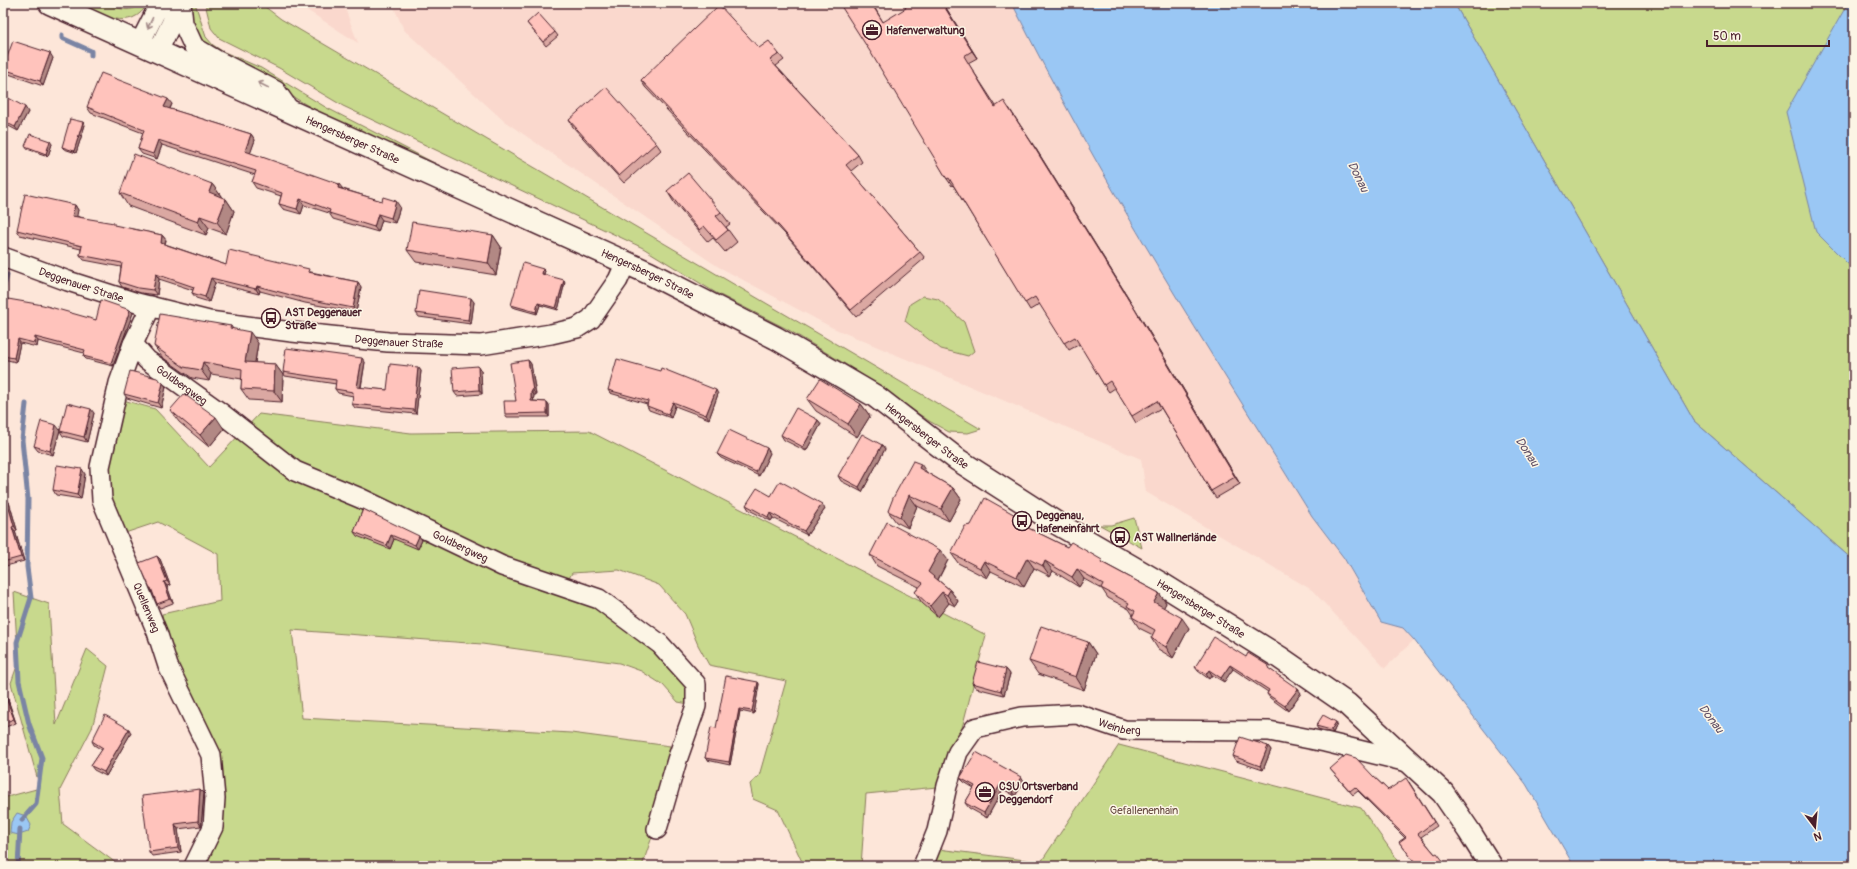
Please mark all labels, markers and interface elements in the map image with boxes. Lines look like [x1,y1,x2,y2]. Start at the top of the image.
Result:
one-way arrow [146,16,153,28]
office icon: Hafenverwaltung [861,19,883,41]
scale bar [1707,22,1829,48]
place label: Hafenverwaltung [886,24,965,37]
text: 50 m [1713,29,1741,44]
one-way arrow [257,80,269,88]
street label: Hengersberger Straße [304,113,402,166]
water label: Donau [1344,159,1372,196]
street label: Hengersberger Straße [599,246,697,302]
street label: Deggenauer Straße [37,264,126,305]
place label: AST Deggenauer Straße [285,306,363,332]
bus stop icon: AST Deggenauer Straße [260,307,282,329]
street label: Deggenauer Straße [354,332,444,350]
street label: Goldbergweg [154,362,210,408]
street label: Hengersberger Straße [883,400,972,472]
water label: Donau [1512,434,1543,470]
place label: Deggenau, Hafeneinfahrt [1036,509,1100,535]
bus stop icon: Deggenau, Hafeneinfahrt [1011,510,1033,532]
bus stop icon: AST Wallnerlände [1109,526,1131,548]
street label: Goldbergweg [430,527,491,565]
place label: AST Wallnerlände [1134,531,1217,544]
street label: Hengersberger Straße [1155,576,1248,641]
street label: Quellenweg [131,581,163,635]
water label: Donau [1695,702,1727,737]
street label: Weinberg [1097,715,1141,737]
place label: CSU Ortsverband Deggendorf [999,780,1078,806]
office icon: CSU Ortsverband Deggendorf [974,781,996,803]
park label: Gefallenenhain [1110,804,1178,817]
north arrow [1795,807,1835,847]
text: N [1812,829,1823,844]

